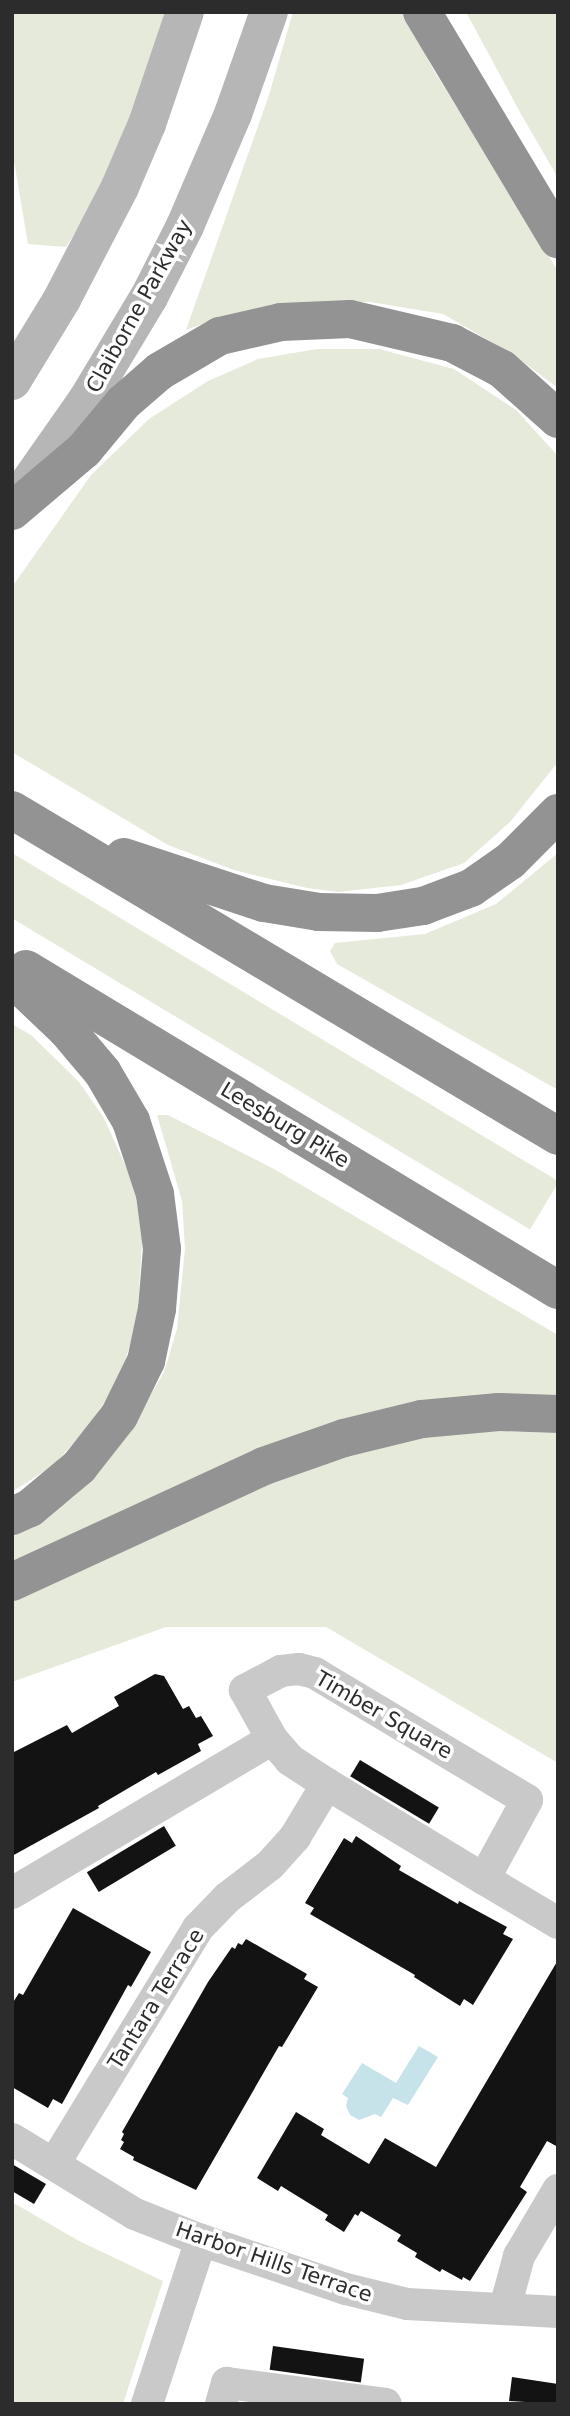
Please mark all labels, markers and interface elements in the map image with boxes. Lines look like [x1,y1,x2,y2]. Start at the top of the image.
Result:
street label: Claiborne Parkway [81,215,197,397]
street label: Leesburg Pike [216,1077,354,1173]
street label: Timber Square [311,1666,457,1764]
street label: Tantara Terrace [103,1924,209,2074]
street label: Harbor Hills Terrace [172,2217,376,2307]

